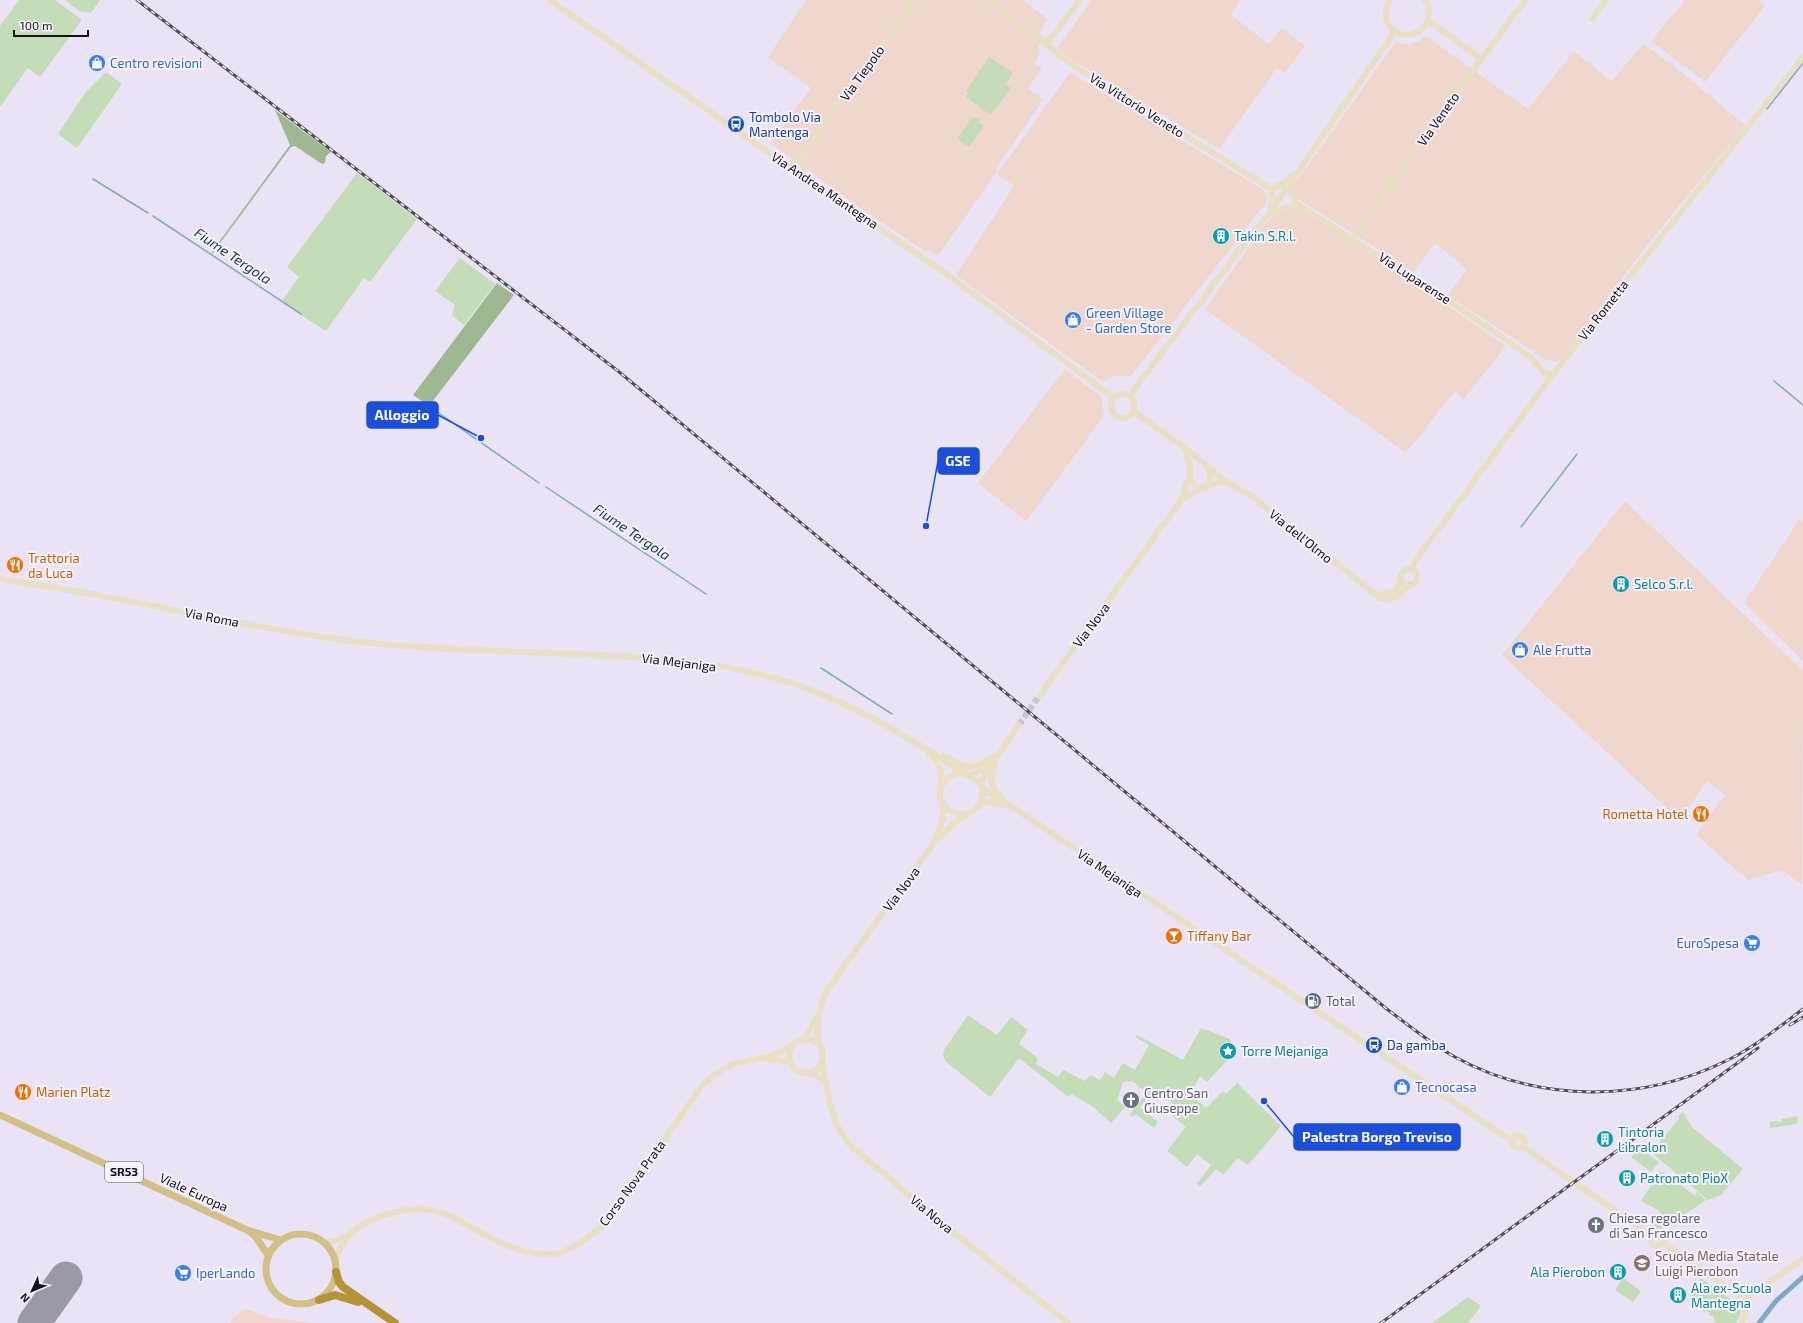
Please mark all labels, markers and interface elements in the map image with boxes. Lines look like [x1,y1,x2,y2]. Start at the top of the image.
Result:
scale bar [14,12,88,38]
text: 100 m [20,18,52,32]
street label: Via Tiepolo [836,42,888,104]
shop icon: Centro revisioni [87,53,107,73]
place label: Centro revisioni [110,55,202,71]
street label: Via Vittorio Veneto [1087,69,1187,141]
street label: Via Veneto [1414,89,1462,149]
place label: Tombolo Via Mantenga [749,109,821,140]
bus stop icon: Tombolo Via Mantenga [726,114,746,134]
street label: Via Andrea Mantegna [768,148,882,232]
water label: Fiume Tergola [192,224,275,288]
building icon: Takin S.R.l. [1211,226,1231,246]
place label: Takin S.R.l. [1234,228,1296,244]
street label: Via Luparense [1376,249,1454,307]
street label: Via Rometta [1575,277,1631,343]
place label: Green Village - Garden Store [1086,305,1172,336]
shop icon: Green Village - Garden Store [1063,310,1083,330]
callout: Alloggio [367,402,438,428]
text: Alloggio [375,406,429,423]
callout: GSE [938,448,979,474]
text: GSE [945,452,971,469]
water label: Fiume Tergola [591,500,674,564]
street label: Via dell'Olmo [1266,506,1336,566]
place label: Trattoria da Luca [28,550,80,581]
restaurant icon: Trattoria da Luca [5,555,25,575]
building icon: Selco S.r.l. [1611,574,1631,594]
place label: Selco S.r.l. [1634,576,1693,592]
street label: Via Nova [1069,600,1113,650]
street label: Via Roma [183,604,241,630]
shop icon: Ale Frutta [1510,640,1530,660]
place label: Ale Frutta [1533,642,1591,658]
street label: Via Mejaniga [641,649,717,675]
restaurant icon: Rometta Hotel [1691,804,1711,824]
place label: Rometta Hotel [1602,806,1688,822]
street label: Via Mejaniga [1074,845,1146,901]
street label: Via Nova [879,864,923,914]
bar icon: Tiffany Bar [1164,926,1184,946]
place label: Tiffany Bar [1187,928,1252,944]
supermarket icon: EuroSpesa [1742,933,1762,953]
place label: EuroSpesa [1676,935,1739,951]
fuel station icon: Total [1303,991,1323,1011]
place label: Total [1326,993,1356,1009]
bus stop icon: Da gamba [1364,1035,1384,1055]
place label: Da gamba [1387,1037,1446,1053]
place icon: Torre Mejaniga [1218,1041,1238,1061]
place label: Torre Mejaniga [1241,1043,1329,1059]
shop icon: Tecnocasa [1392,1077,1412,1097]
place label: Tecnocasa [1415,1079,1477,1095]
restaurant icon: Marien Platz [13,1082,33,1102]
place label: Marien Platz [36,1084,111,1100]
place label: Centro San Giuseppe [1144,1085,1208,1116]
church icon: Centro San Giuseppe [1121,1090,1141,1110]
callout: Palestra Borgo Treviso [1294,1124,1460,1150]
place label: Tintoria Libralon [1618,1124,1666,1155]
text: Palestra Borgo Treviso [1302,1128,1452,1145]
building icon: Tintoria Libralon [1595,1129,1615,1149]
street label: Corso Nova Prata [595,1137,669,1229]
road number: SR53 [105,1162,143,1182]
building icon: Patronato PioX [1617,1168,1637,1188]
street label: Viale Europa [157,1169,231,1215]
place label: Patronato PioX [1640,1170,1728,1186]
street label: Via Nova [907,1191,957,1237]
place label: Chiesa regolare di San Francesco [1609,1210,1708,1241]
church icon: Chiesa regolare di San Francesco [1586,1215,1606,1235]
place label: Scuola Media Statale Luigi Pierobon [1655,1248,1779,1279]
school or university icon: Scuola Media Statale Luigi Pierobon [1632,1253,1652,1273]
building icon: Ala Pierobon [1608,1262,1628,1282]
supermarket icon: IperLando [173,1263,193,1283]
place label: Ala Pierobon [1530,1264,1605,1280]
place label: IperLando [196,1265,255,1281]
north arrow [12,1271,52,1311]
place label: Ala ex-Scuola Mantegna [1691,1280,1772,1311]
building icon: Ala ex-Scuola Mantegna [1668,1285,1688,1305]
text: N [17,1291,32,1306]

